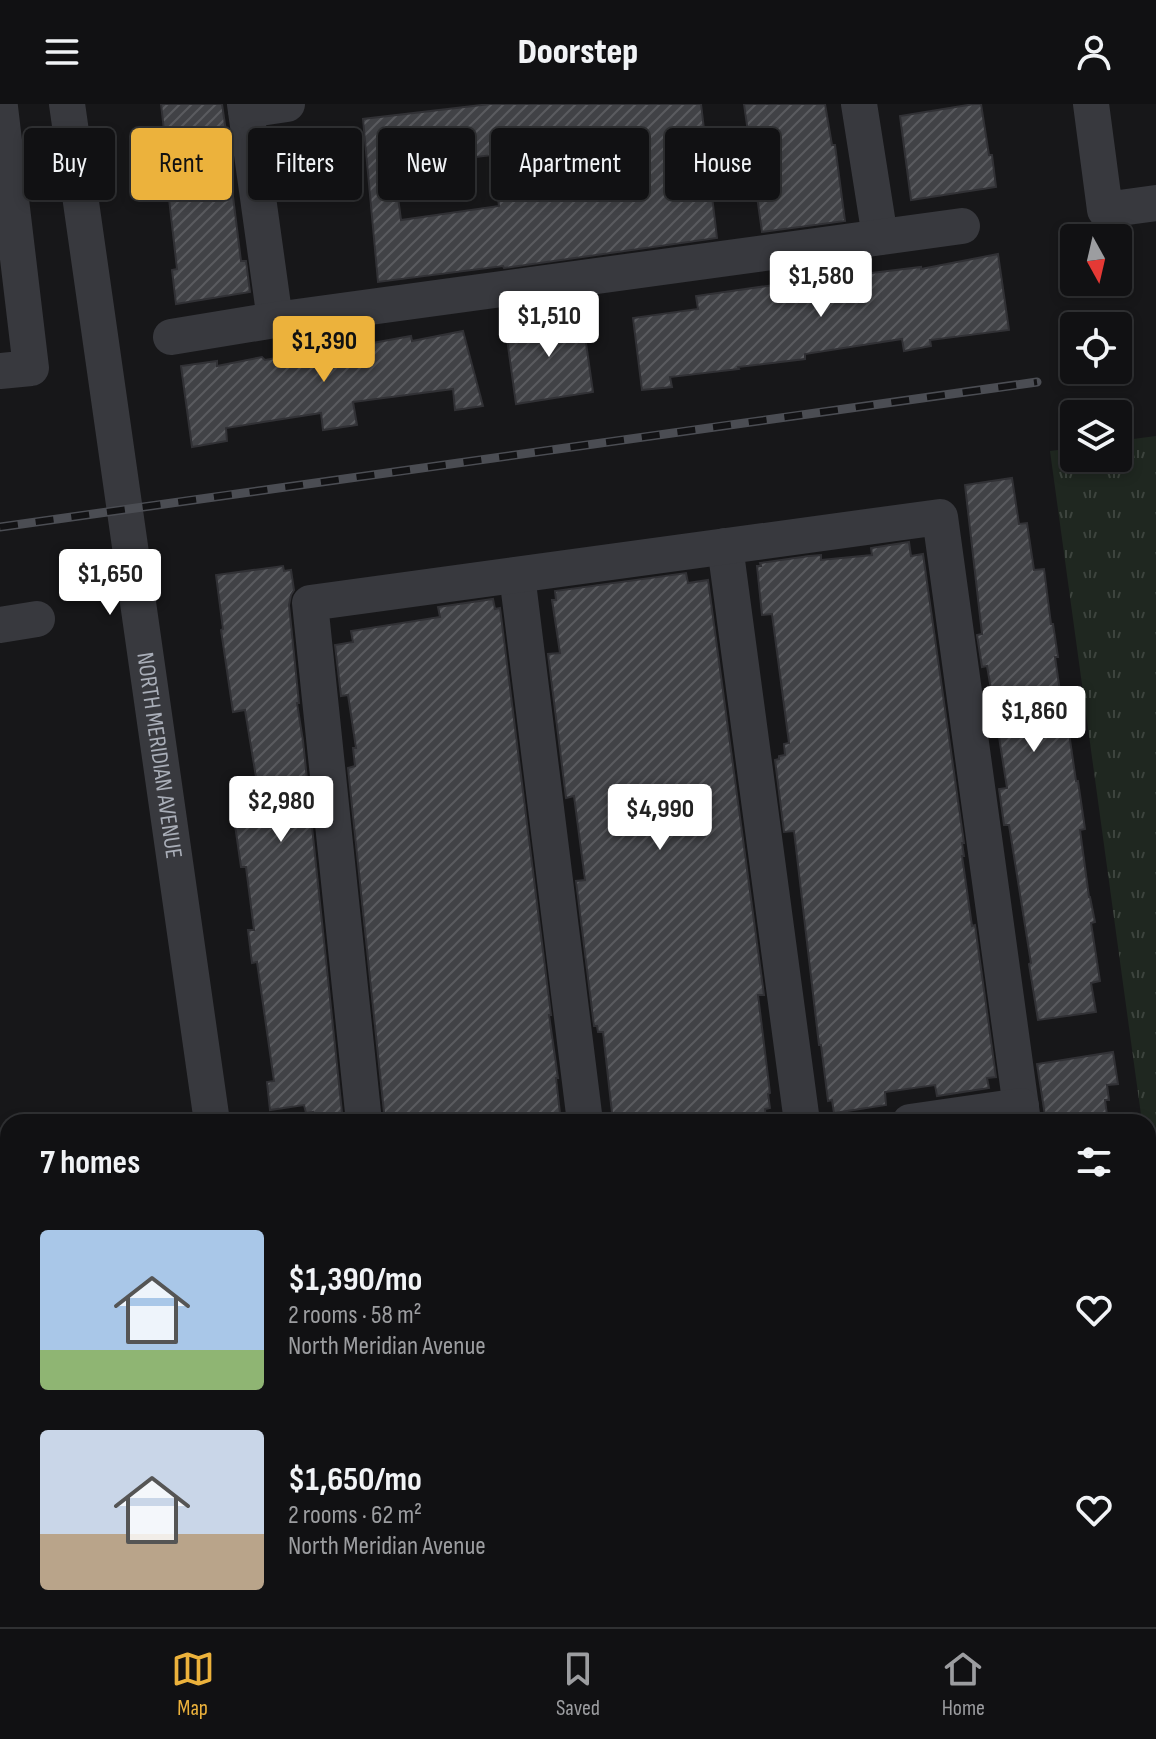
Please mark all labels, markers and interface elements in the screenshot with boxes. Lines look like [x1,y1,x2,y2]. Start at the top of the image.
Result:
icon: menu [40,30,84,74]
icon: person [1072,30,1116,74]
text: Doorstep [518,31,638,74]
chip: Buy [24,128,115,200]
chip: Rent [131,128,232,200]
chip: Filters [248,128,362,200]
chip: New [378,128,475,200]
chip: Apartment [491,128,649,200]
chip: House [665,128,780,200]
north arrow [1060,224,1132,296]
map controls [1060,224,1132,472]
pin: $1,580 [756,251,886,319]
text: $1,580 [788,261,854,292]
pin: $1,510 [484,291,614,359]
text: $1,510 [517,301,581,332]
button: locate [1060,312,1132,384]
pin: $1,390 [259,316,389,384]
text: $1,390 [291,326,357,357]
button: layers [1060,400,1132,472]
pin: $1,650 [45,549,175,617]
text: $1,650 [77,559,143,590]
street label: NORTH MERIDIAN AVENUE [131,650,189,860]
pin: $1,860 [969,686,1099,754]
text: $1,860 [1000,696,1068,727]
pin: $2,980 [216,776,346,844]
pin: $4,990 [595,784,725,852]
text: $2,980 [247,786,315,817]
text: $4,990 [626,794,694,825]
icon: filters [1072,1140,1116,1184]
text: 7 homes [40,1142,140,1183]
text: $1,390/mo [288,1259,422,1300]
icon: home [104,1262,200,1358]
icon: heart [1072,1288,1116,1332]
text: 2 rooms · 58 m² [288,1300,422,1331]
text: North Meridian Avenue [288,1331,486,1362]
text: $1,650/mo [288,1459,422,1500]
icon: home [104,1462,200,1558]
icon: heart [1072,1488,1116,1532]
text: 2 rooms · 62 m² [288,1500,422,1531]
text: North Meridian Avenue [288,1531,486,1562]
tab: Map [171,1647,215,1722]
tab: Saved [556,1647,600,1722]
tab: Home [941,1647,985,1722]

